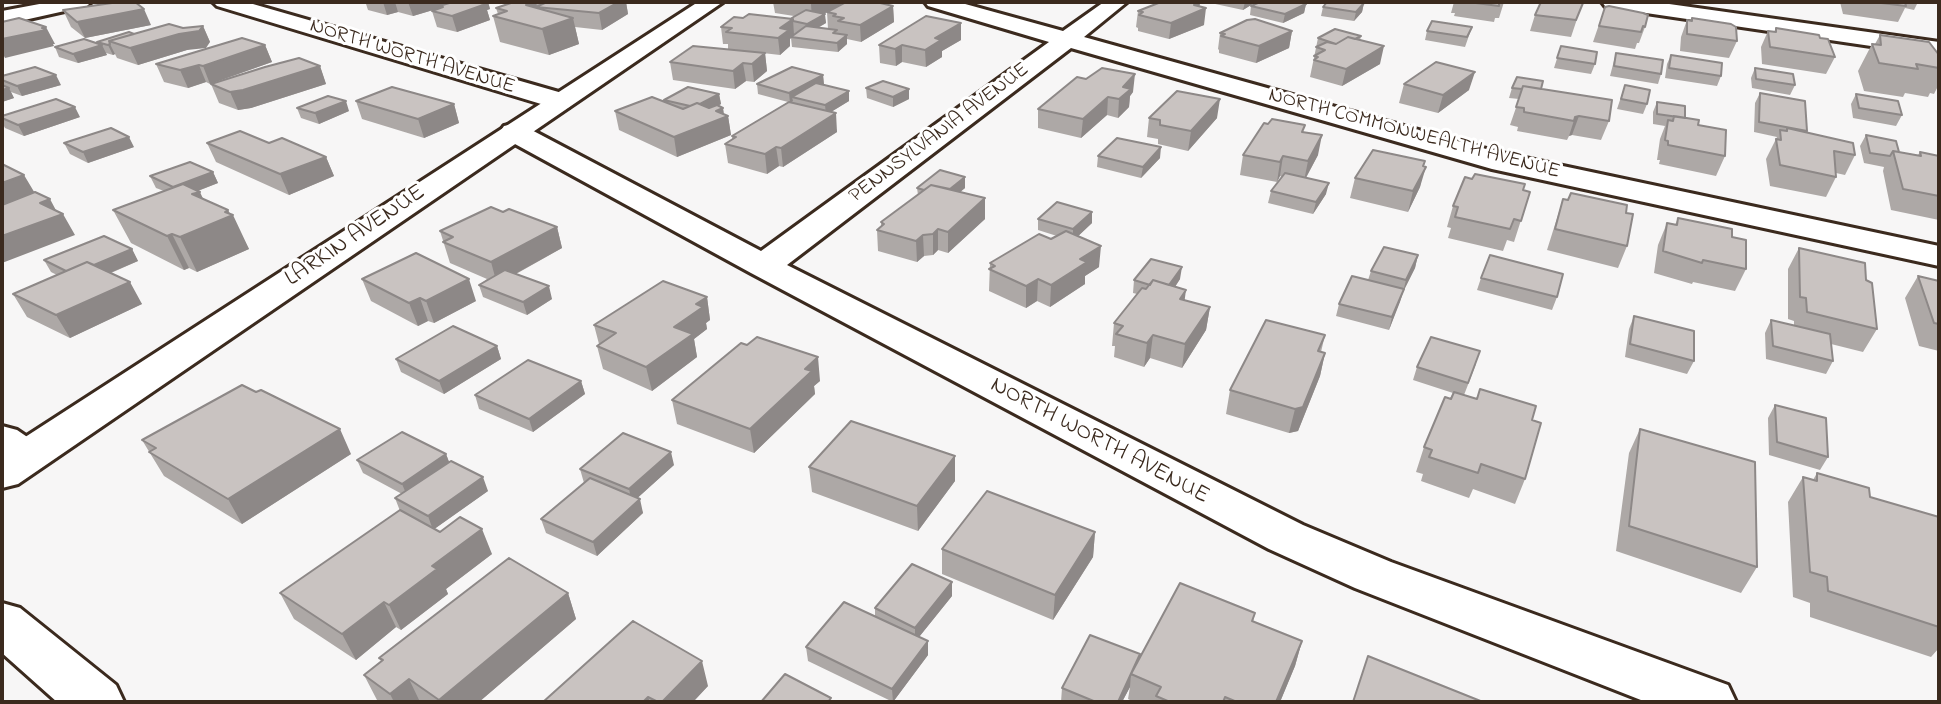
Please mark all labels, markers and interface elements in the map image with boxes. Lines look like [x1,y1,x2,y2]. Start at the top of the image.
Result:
street label: NORTH WORTH AVENUE [306,15,518,101]
street label: PENNSYLVANIA AVENUE [845,58,1035,210]
street label: NORTH COMMONWEALTH AVENUE [1265,84,1563,186]
street label: LARKIN AVENUE [280,180,432,294]
street label: NORTH WORTH AVENUE [985,372,1213,512]

